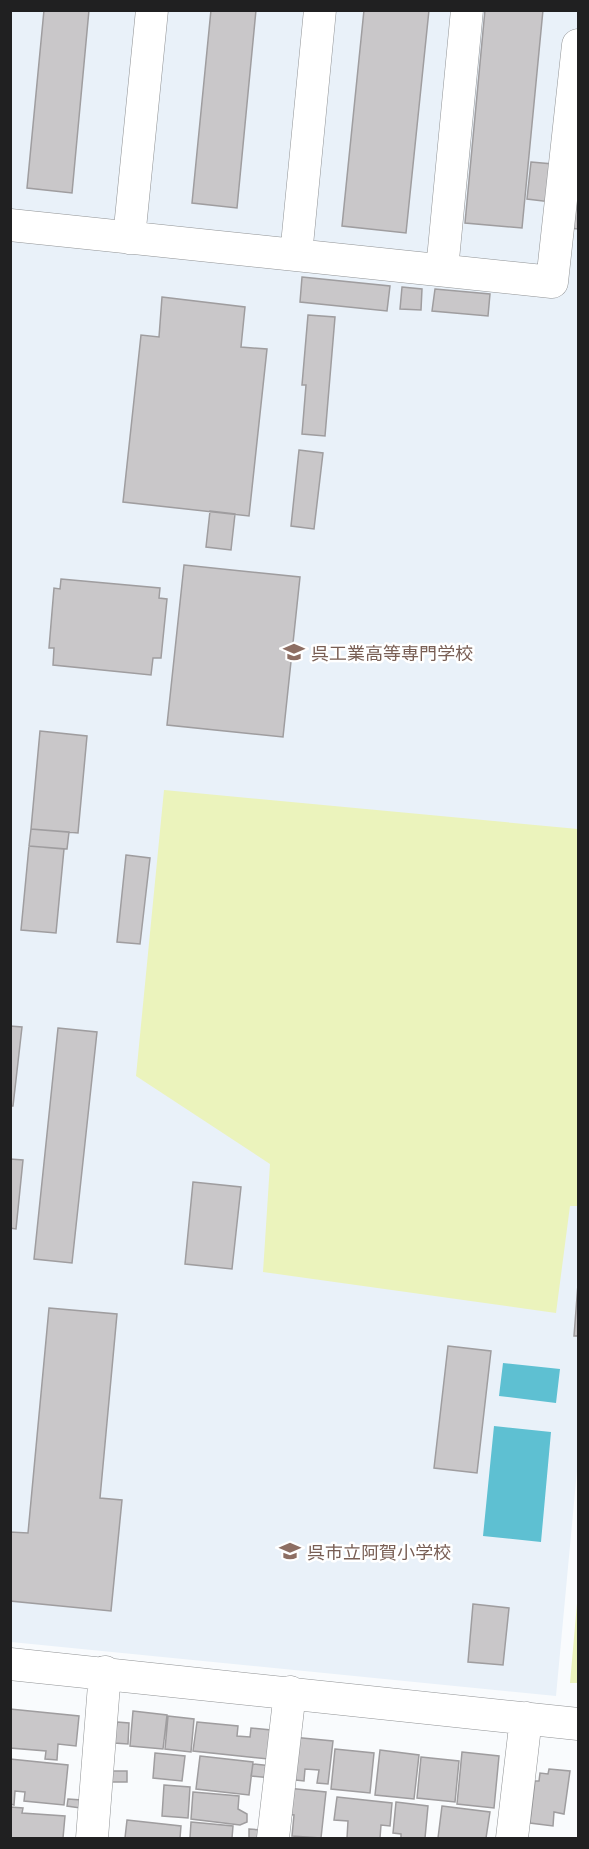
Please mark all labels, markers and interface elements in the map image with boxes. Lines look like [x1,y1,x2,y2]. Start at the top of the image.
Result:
place label: 呉工業高等専門学校 [311,639,473,665]
school or university icon: 呉工業高等専門学校 [282,640,306,664]
place label: 呉市立阿賀小学校 [307,1538,451,1564]
school or university icon: 呉市立阿賀小学校 [278,1539,302,1563]

